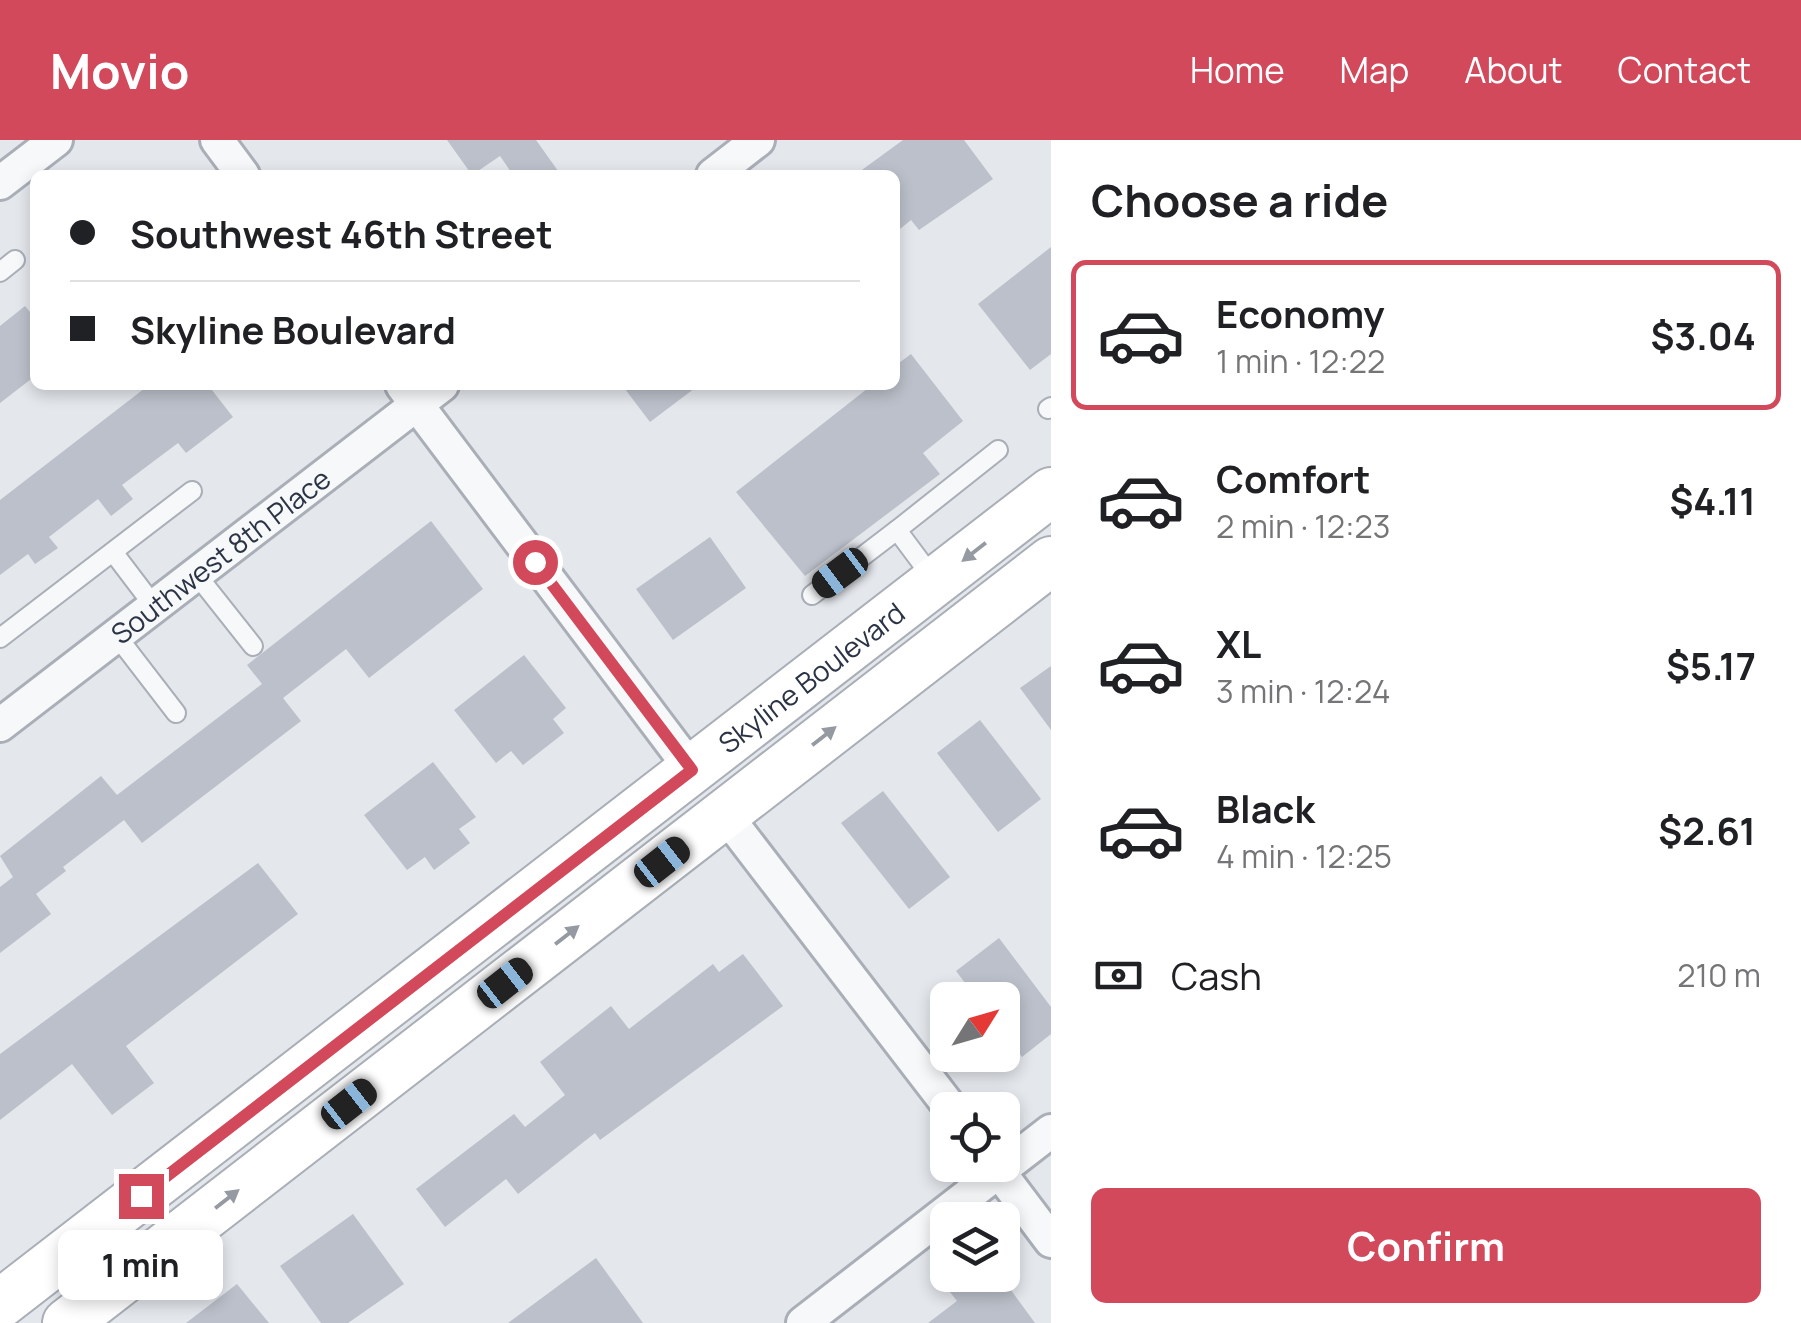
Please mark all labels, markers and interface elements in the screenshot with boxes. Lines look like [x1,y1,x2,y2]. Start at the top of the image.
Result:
text: Movio [50,38,189,103]
text: Home [1190,46,1285,94]
text: Map [1340,46,1409,94]
text: About [1464,46,1563,94]
text: Contact [1618,46,1751,94]
text: Choose a ride [1091,169,1388,231]
text: Southwest 46th Street [130,207,553,259]
text: Economy [1216,287,1385,339]
icon: car [1096,290,1186,380]
text: Skyline Boulevard [130,303,456,355]
text: $3.04 [1650,309,1756,361]
text: 1 min · 12:22 [1216,339,1385,383]
text: Comfort [1216,452,1370,504]
icon: car [1096,455,1186,545]
street label: Southwest 8th Place [103,459,338,652]
text: $4.11 [1670,474,1756,526]
text: 2 min · 12:23 [1216,504,1391,548]
route start [513,540,558,585]
one-way arrow [961,541,987,561]
car [807,543,873,603]
street label: Skyline Boulevard [710,593,912,761]
text: XL [1216,617,1261,669]
icon: car [1096,620,1186,710]
text: $5.17 [1666,639,1756,691]
text: 3 min · 12:24 [1216,669,1391,713]
one-way arrow [810,726,836,747]
text: Black [1216,782,1315,834]
icon: car [1096,785,1186,875]
text: $2.61 [1658,804,1756,856]
car [629,832,695,892]
text: 4 min · 12:25 [1216,834,1392,878]
one-way arrow [553,925,579,946]
icon: cash [1091,948,1146,1003]
text: Cash [1171,949,1262,1001]
car [472,953,538,1013]
text: 210 m [1677,953,1761,997]
north arrow [930,982,1020,1072]
map controls [930,982,1020,1292]
car [316,1074,382,1134]
button: locate [930,1092,1020,1182]
route end [119,1174,164,1219]
button: Confirm [1091,1188,1761,1303]
one-way arrow [214,1189,240,1210]
button: layers [930,1202,1020,1292]
callout: 1 min [58,1231,224,1301]
text: 1 min [101,1243,180,1287]

